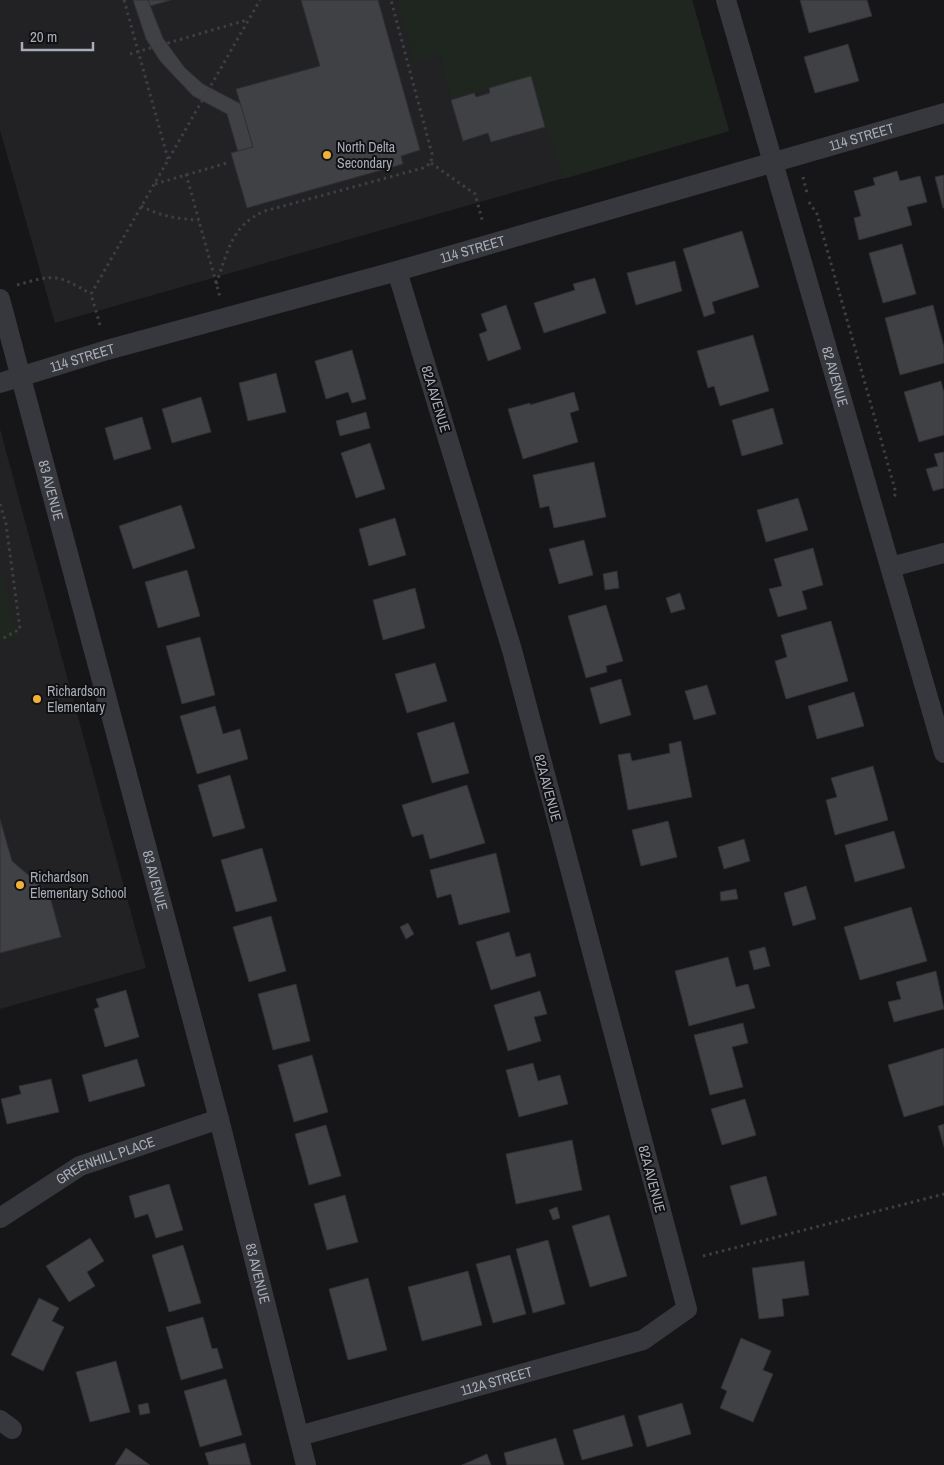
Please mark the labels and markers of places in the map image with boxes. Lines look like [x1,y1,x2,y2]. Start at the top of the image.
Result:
place label: North Delta Secondary [337,138,396,172]
marker: North Delta Secondary [321,149,333,161]
place label: Richardson Elementary [47,682,106,716]
marker: Richardson Elementary [31,693,43,705]
place label: Richardson Elementary School [30,868,126,902]
marker: Richardson Elementary School [14,879,26,891]

